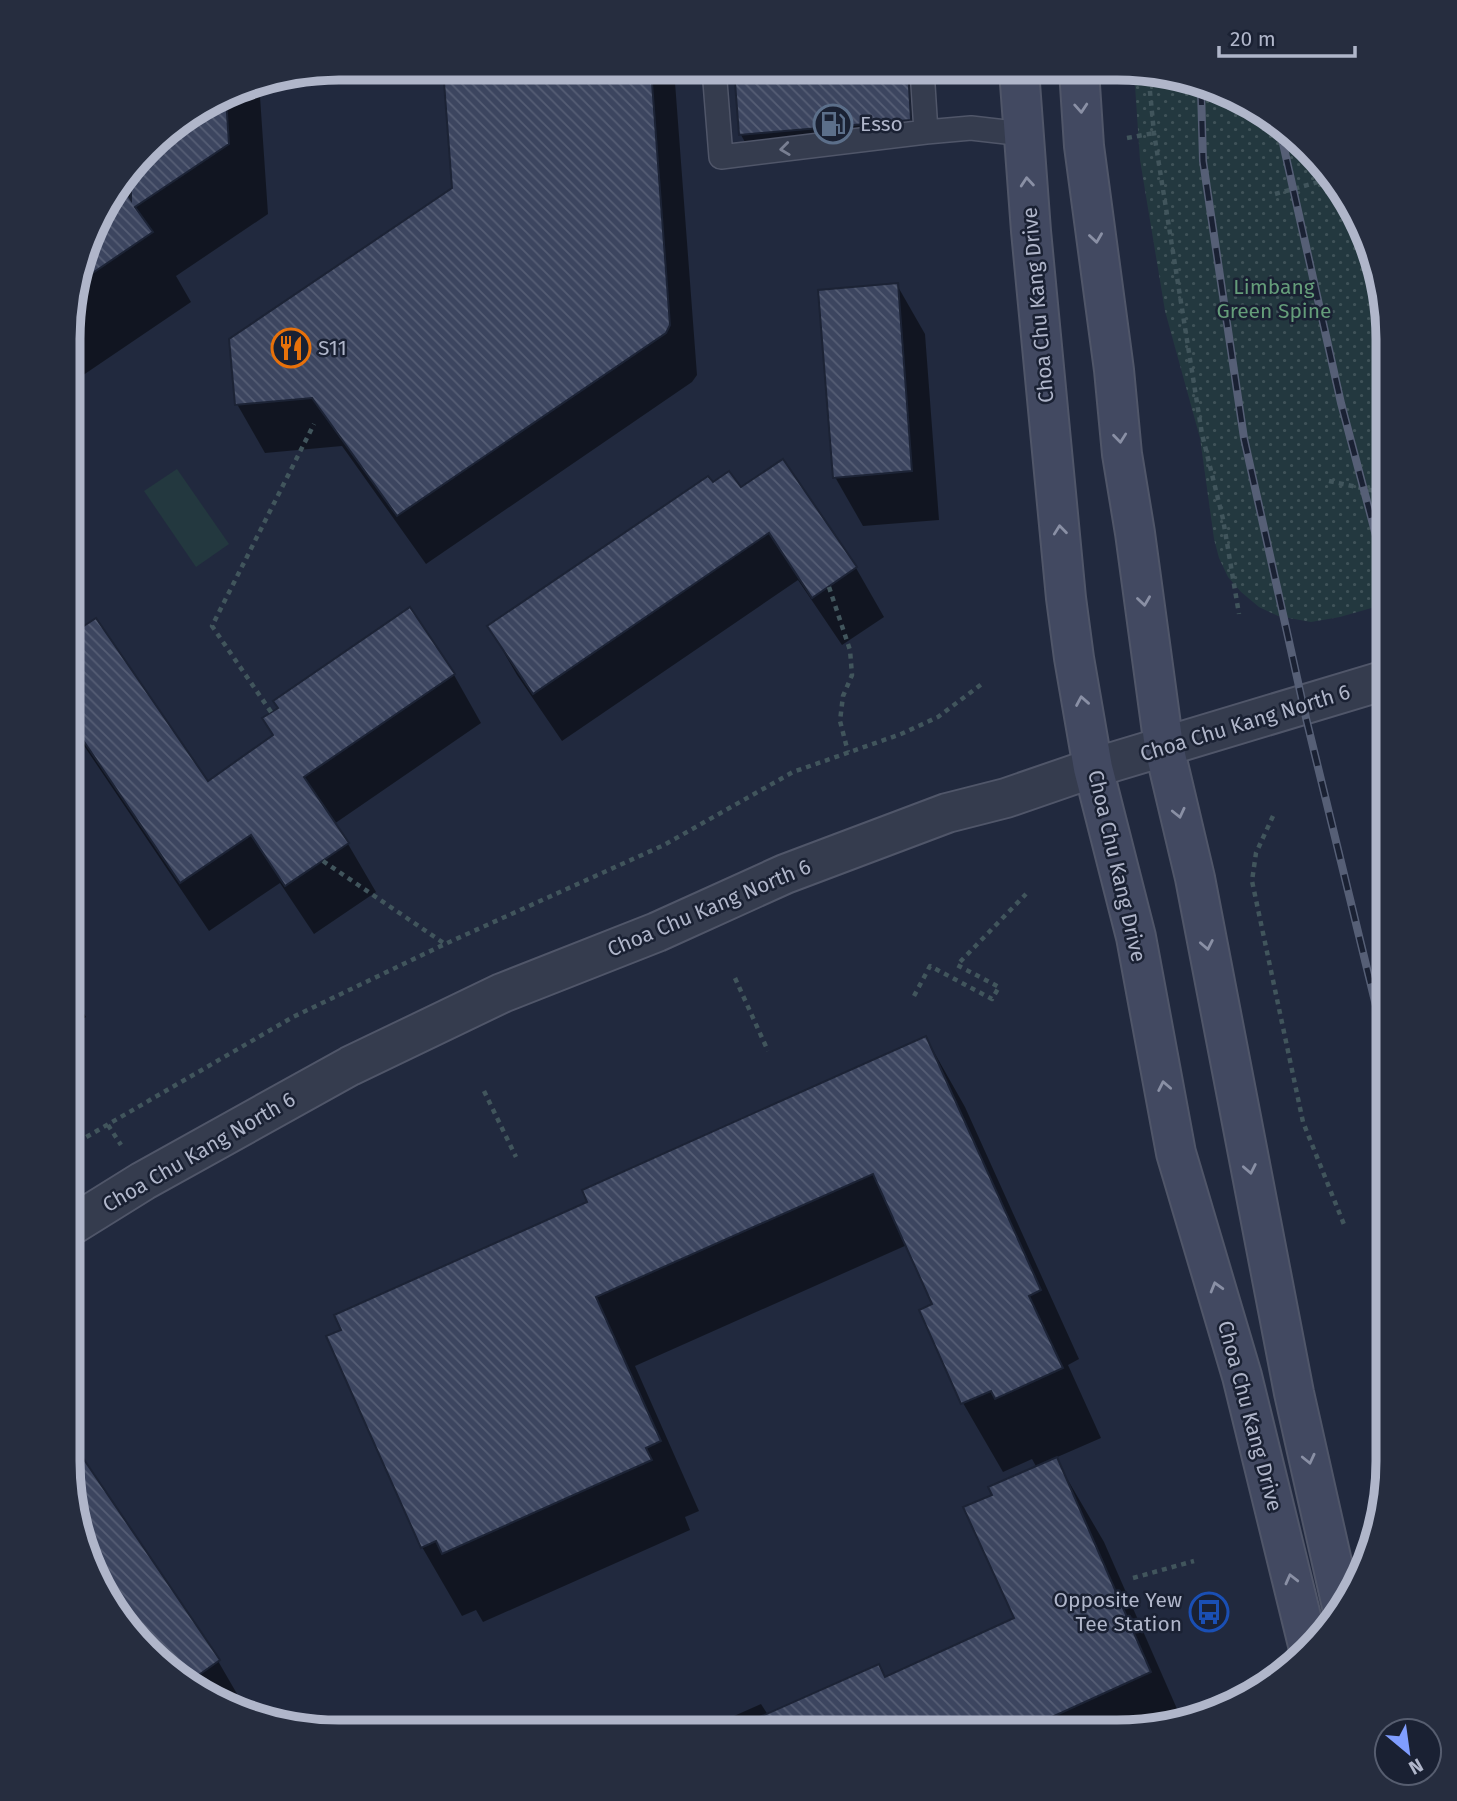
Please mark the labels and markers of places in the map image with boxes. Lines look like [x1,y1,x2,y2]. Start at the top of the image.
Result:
fuel station icon: Esso [812,103,854,145]
place label: Esso [860,111,903,137]
restaurant icon: S11 [270,327,312,369]
place label: S11 [318,335,347,361]
place label: Opposite Yew Tee Station [1053,1587,1182,1637]
bus stop icon: Opposite Yew Tee Station [1188,1591,1230,1633]

